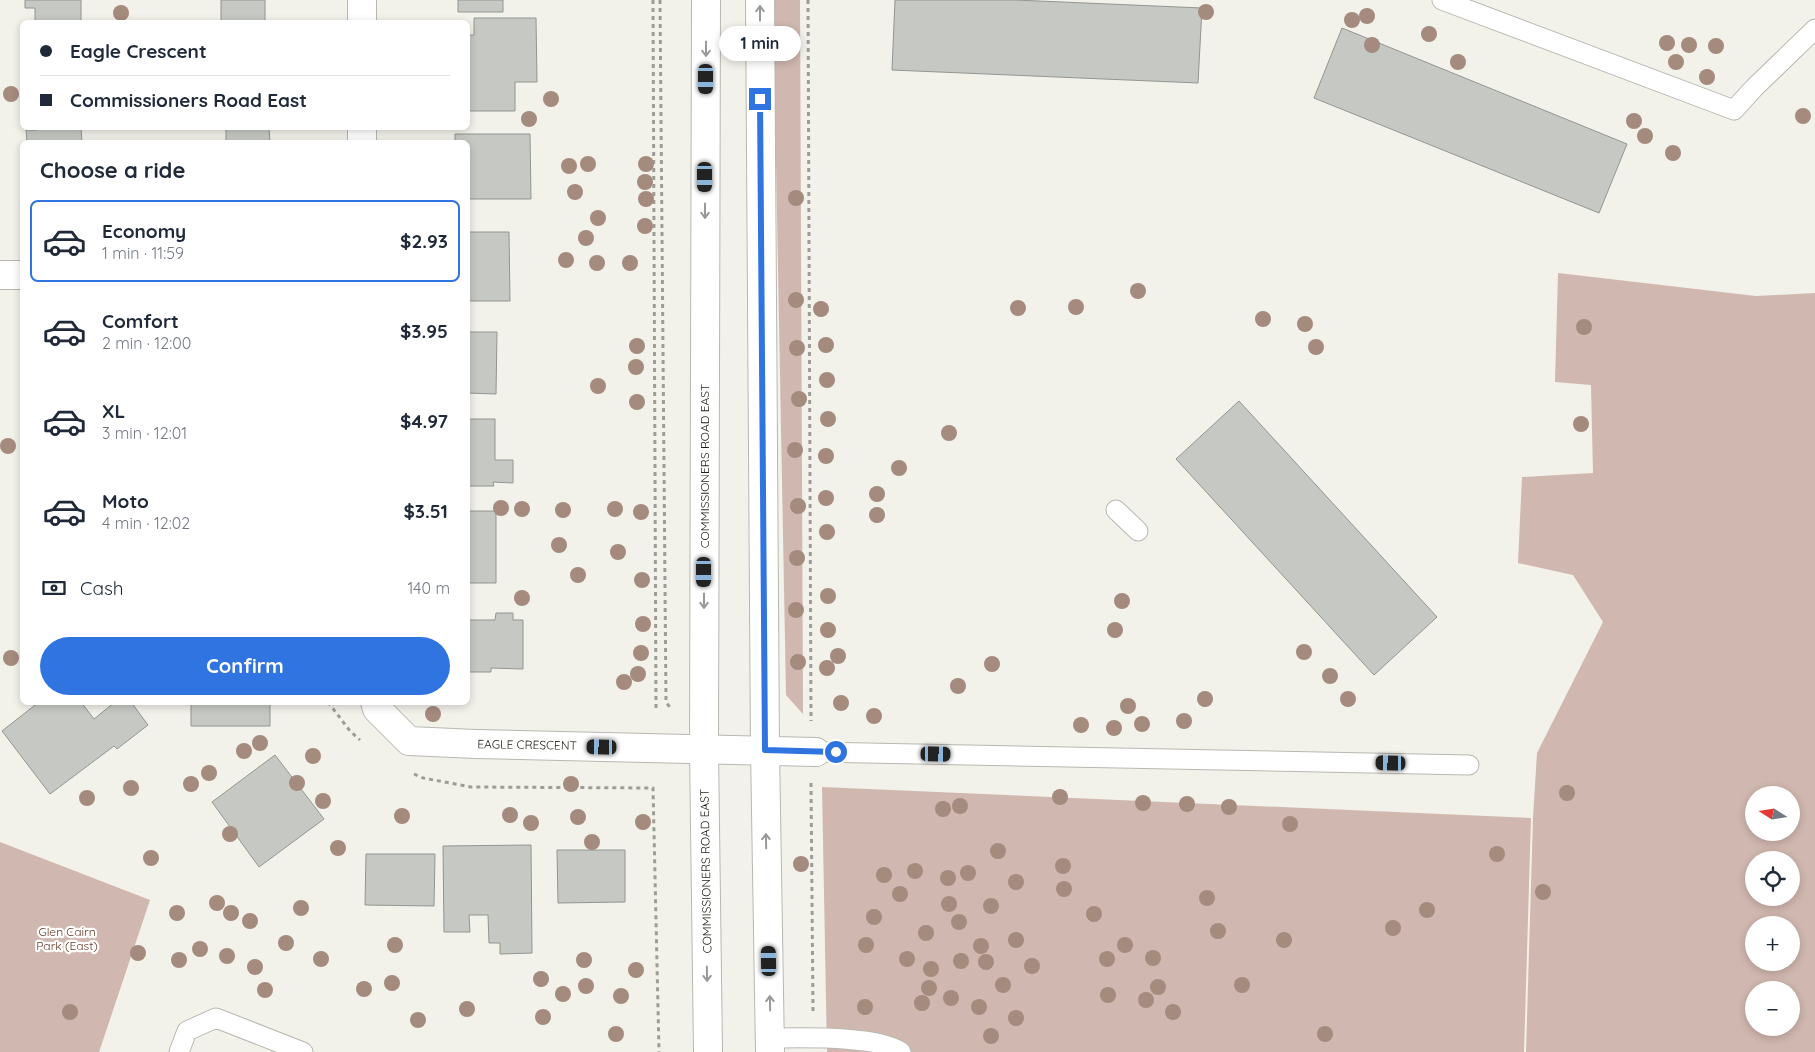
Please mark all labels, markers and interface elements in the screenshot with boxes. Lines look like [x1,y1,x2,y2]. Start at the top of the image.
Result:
one-way arrow [755,6,765,22]
callout: 1 min [719,27,801,62]
text: 1 min [741,33,779,53]
text: Eagle Crescent [70,39,207,63]
one-way arrow [701,40,711,56]
car [698,64,713,94]
text: Commissioners Road East [70,88,307,112]
route end [749,88,771,110]
text: Choose a ride [40,156,185,184]
car [697,162,712,192]
one-way arrow [700,202,710,219]
icon: car [42,219,87,264]
text: Economy [102,219,186,243]
text: $2.93 [400,229,448,253]
text: 1 min · 11:59 [102,243,184,263]
icon: car [42,309,87,354]
text: Comfort [102,309,179,333]
text: $3.95 [400,319,448,343]
text: 2 min · 12:00 [102,333,191,353]
street label: COMMISSIONERS ROAD EAST [697,384,712,548]
icon: car [42,399,87,444]
text: XL [102,399,125,423]
text: $4.97 [400,409,448,433]
text: 3 min · 12:01 [102,423,187,443]
icon: car [42,489,87,534]
text: Moto [102,489,149,513]
text: $3.51 [403,499,448,523]
text: 4 min · 12:02 [102,513,190,533]
car [696,557,711,587]
icon: cash [40,574,68,602]
text: Cash [80,576,124,600]
text: 140 m [407,578,450,598]
one-way arrow [699,592,709,609]
button: Confirm [40,637,450,695]
street label: EAGLE CRESCENT [477,736,577,753]
car [586,739,617,755]
route start [825,741,847,763]
car [920,746,951,762]
car [1375,755,1406,771]
north arrow [1745,786,1800,841]
map controls [1745,786,1800,1036]
street label: COMMISSIONERS ROAD EAST [697,789,714,953]
one-way arrow [762,833,771,849]
button: locate [1745,851,1800,906]
button: + [1745,916,1800,971]
park label: Glen Cairn Park (East) [36,924,98,953]
car [761,946,776,976]
one-way arrow [702,965,712,981]
button: − [1745,981,1800,1036]
one-way arrow [765,996,774,1012]

